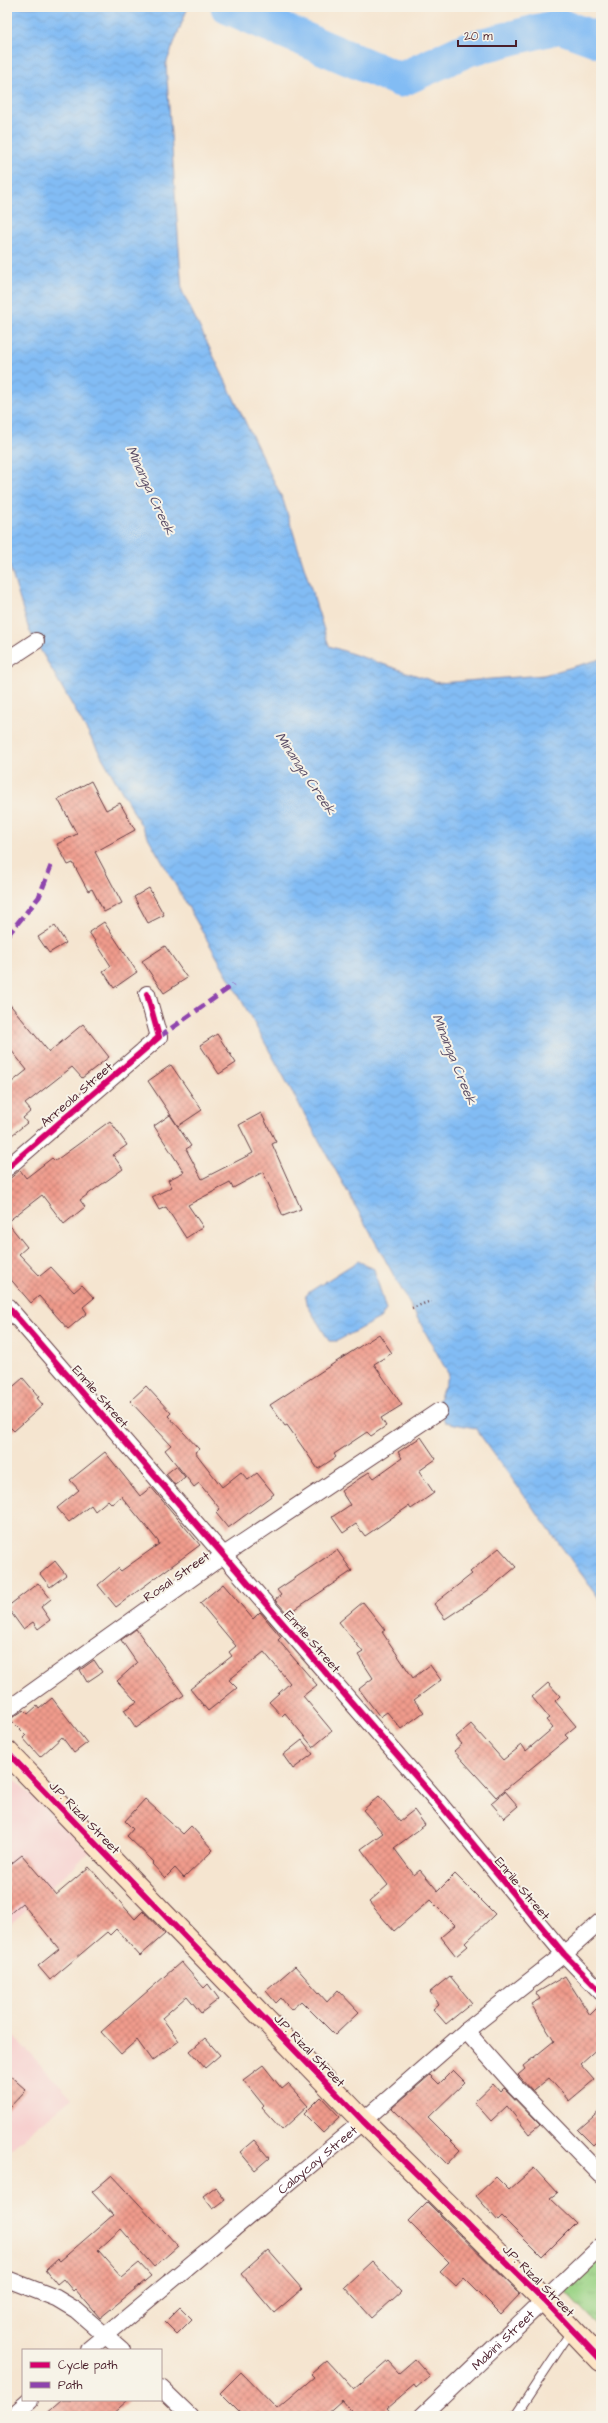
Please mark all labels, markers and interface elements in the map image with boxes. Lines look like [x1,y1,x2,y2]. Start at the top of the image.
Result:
scale bar [458,22,516,48]
text: 20 m [464,28,493,45]
water label: Minanga Creek [121,443,180,539]
water label: Minanga Creek [270,728,341,819]
water label: Minanga Creek [427,1011,482,1108]
street label: Arreola Street [36,1058,117,1131]
street label: Enrile Street [68,1361,133,1432]
street label: Rosal Street [140,1547,214,1606]
street label: Enrile Street [280,1606,345,1677]
street label: J.P. Rizal Street [45,1777,125,1859]
street label: Enrile Street [490,1853,555,1925]
street label: J.P. Rizal Street [270,2010,350,2092]
street label: Calaycay Street [274,2121,362,2199]
street label: J.P. Rizal Street [498,2241,579,2321]
street label: Mabini Street [468,2306,539,2375]
legend [22,2349,162,2401]
text: Cycle path [58,2357,117,2375]
text: Path [58,2377,83,2394]

